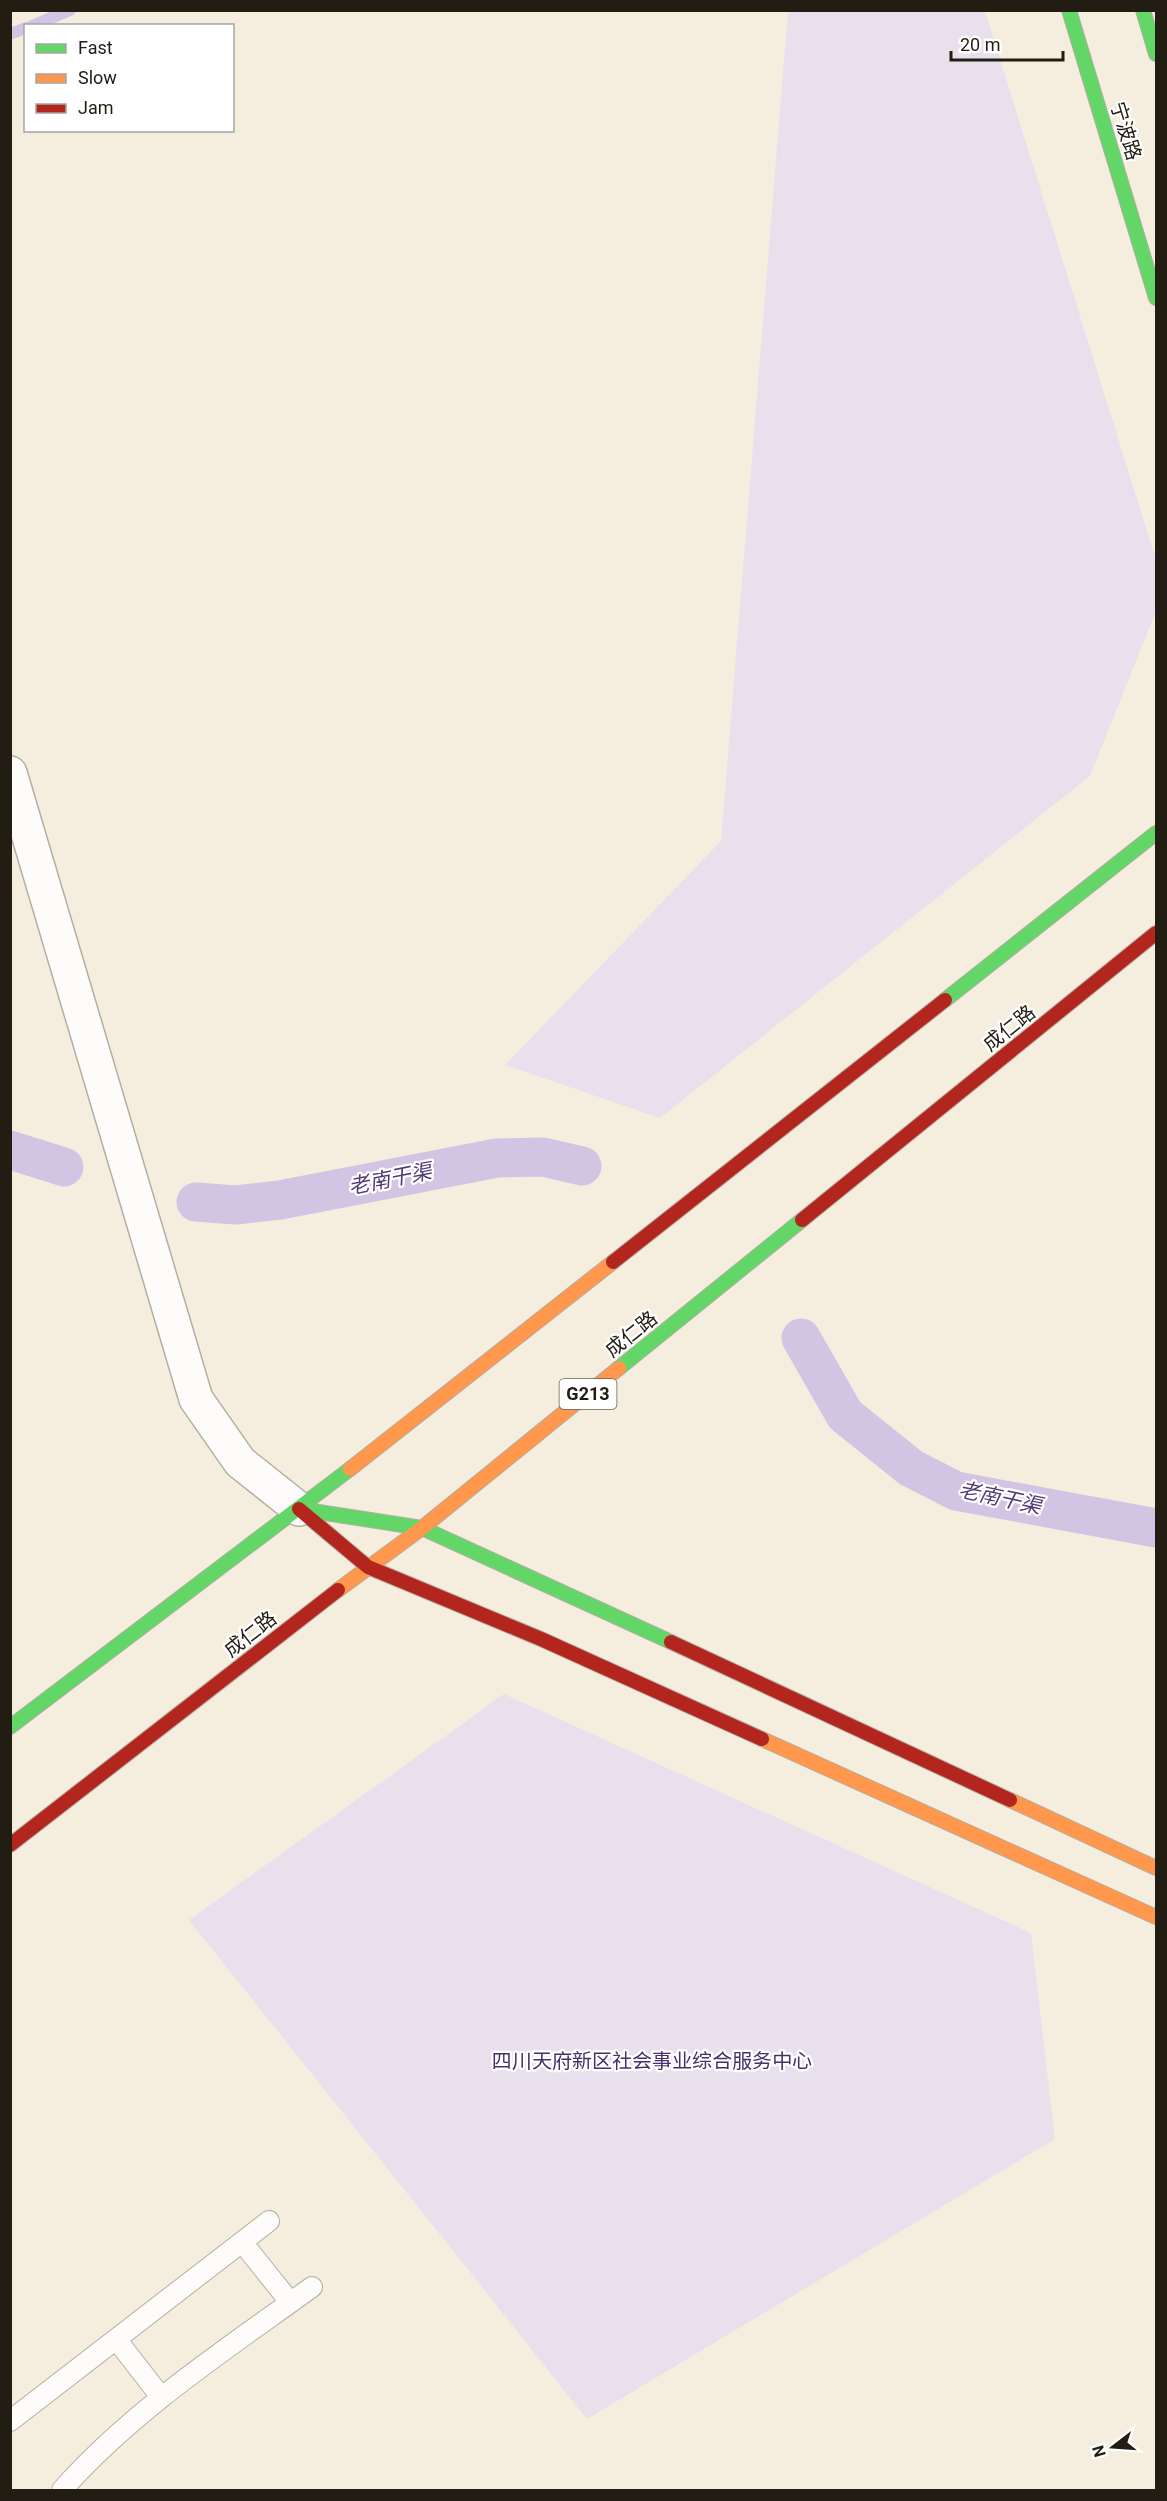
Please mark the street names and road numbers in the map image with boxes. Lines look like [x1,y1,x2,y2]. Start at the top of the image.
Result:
street label: 宁波路 [1106,99,1146,163]
street label: 成仁路 [978,1000,1040,1056]
street label: 成仁路 [600,1306,662,1362]
road number: G213 [560,1379,616,1409]
street label: 成仁路 [219,1606,281,1662]

